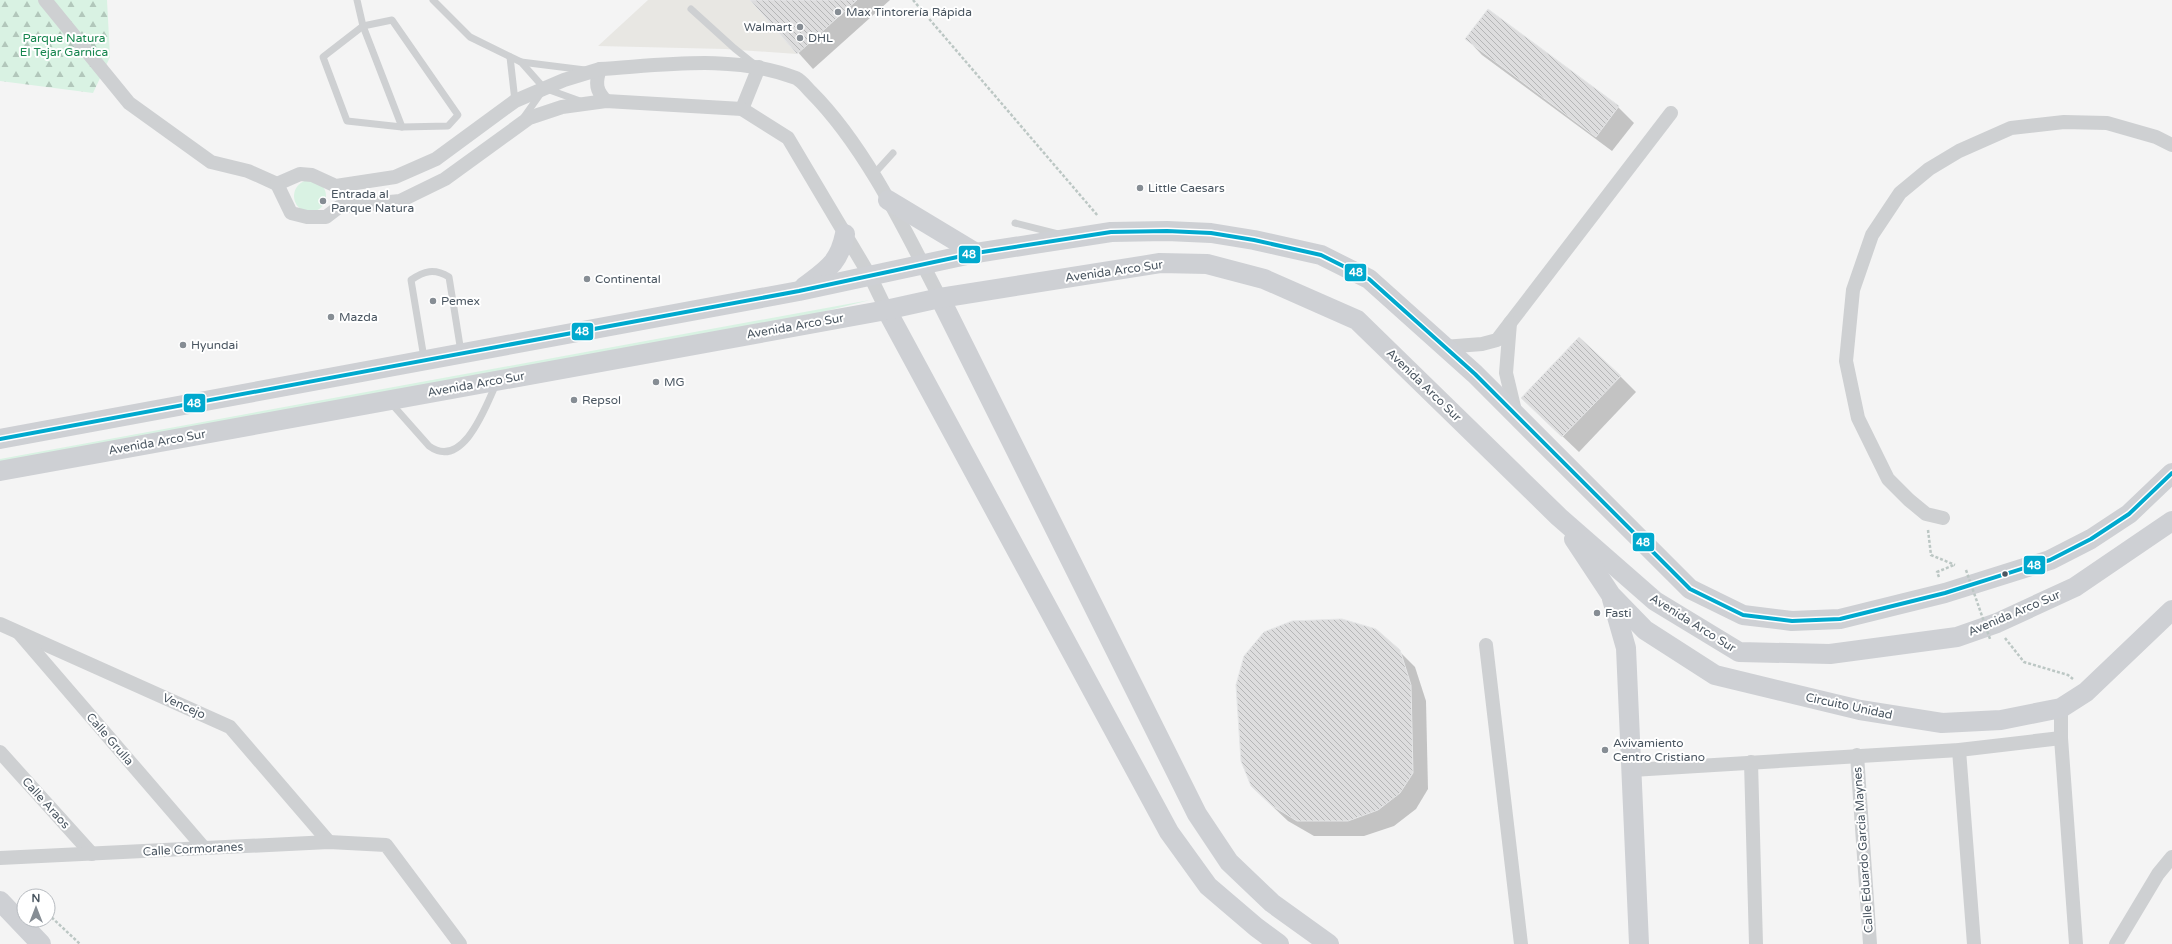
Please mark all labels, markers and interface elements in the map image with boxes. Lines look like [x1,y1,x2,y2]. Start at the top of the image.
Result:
place label: Max Tintorería Rápida [846,5,972,19]
marker: Max Tintorería Rápida [833,7,843,17]
place label: Walmart [744,20,792,34]
marker: Walmart [795,22,805,32]
park label: Parque Natura El Tejar Garnica [20,31,108,59]
place label: DHL [808,31,833,45]
marker: DHL [795,33,805,43]
place label: Little Caesars [1148,181,1225,195]
marker: Little Caesars [1135,183,1145,193]
place label: Entrada al Parque Natura [331,187,414,215]
marker: Entrada al Parque Natura [318,196,328,206]
line badge: 48 [958,245,981,264]
text: 48 [962,248,976,261]
street label: Avenida Arco Sur [1064,257,1164,285]
line badge: 48 [1344,263,1367,282]
text: 48 [1349,266,1363,279]
place label: Continental [595,272,661,286]
marker: Continental [582,274,592,284]
place label: Pemex [441,294,480,308]
marker: Pemex [428,296,438,306]
place label: Mazda [339,310,378,324]
street label: Avenida Arco Sur [745,310,845,341]
marker: Mazda [326,312,336,322]
line badge: 48 [571,322,594,341]
text: 48 [575,325,589,338]
place label: Hyundai [191,338,238,352]
marker: Hyundai [178,340,188,350]
street label: Avenida Arco Sur [1384,346,1465,425]
street label: Avenida Arco Sur [426,368,526,399]
place label: MG [664,375,685,389]
marker: MG [651,377,661,387]
line badge: 48 [183,393,206,413]
place label: Repsol [582,393,621,407]
marker: Repsol [569,395,579,405]
text: 48 [187,397,201,410]
street label: Avenida Arco Sur [107,426,207,457]
line badge: 48 [1632,532,1655,552]
text: 48 [1636,536,1650,549]
line badge: 48 [2023,555,2046,575]
text: 48 [2027,559,2041,572]
unlabelled marker [2000,569,2010,579]
street label: Avenida Arco Sur [1966,587,2062,639]
street label: Avenida Arco Sur [1647,591,1739,655]
place label: Fasti [1605,606,1631,620]
marker: Fasti [1592,608,1602,618]
street label: Vencejo [160,690,208,722]
street label: Circuito Unidad [1804,690,1894,722]
street label: Calle Grulla [83,710,137,768]
place label: Avivamiento Centro Cristiano [1613,736,1705,764]
marker: Avivamiento Centro Cristiano [1600,745,1610,755]
street label: Calle Eduardo García Maynes [1850,766,1876,934]
street label: Calle Araos [19,774,73,832]
street label: Calle Cormoranes [142,839,244,859]
north arrow [16,888,56,928]
text: N [32,892,40,905]

